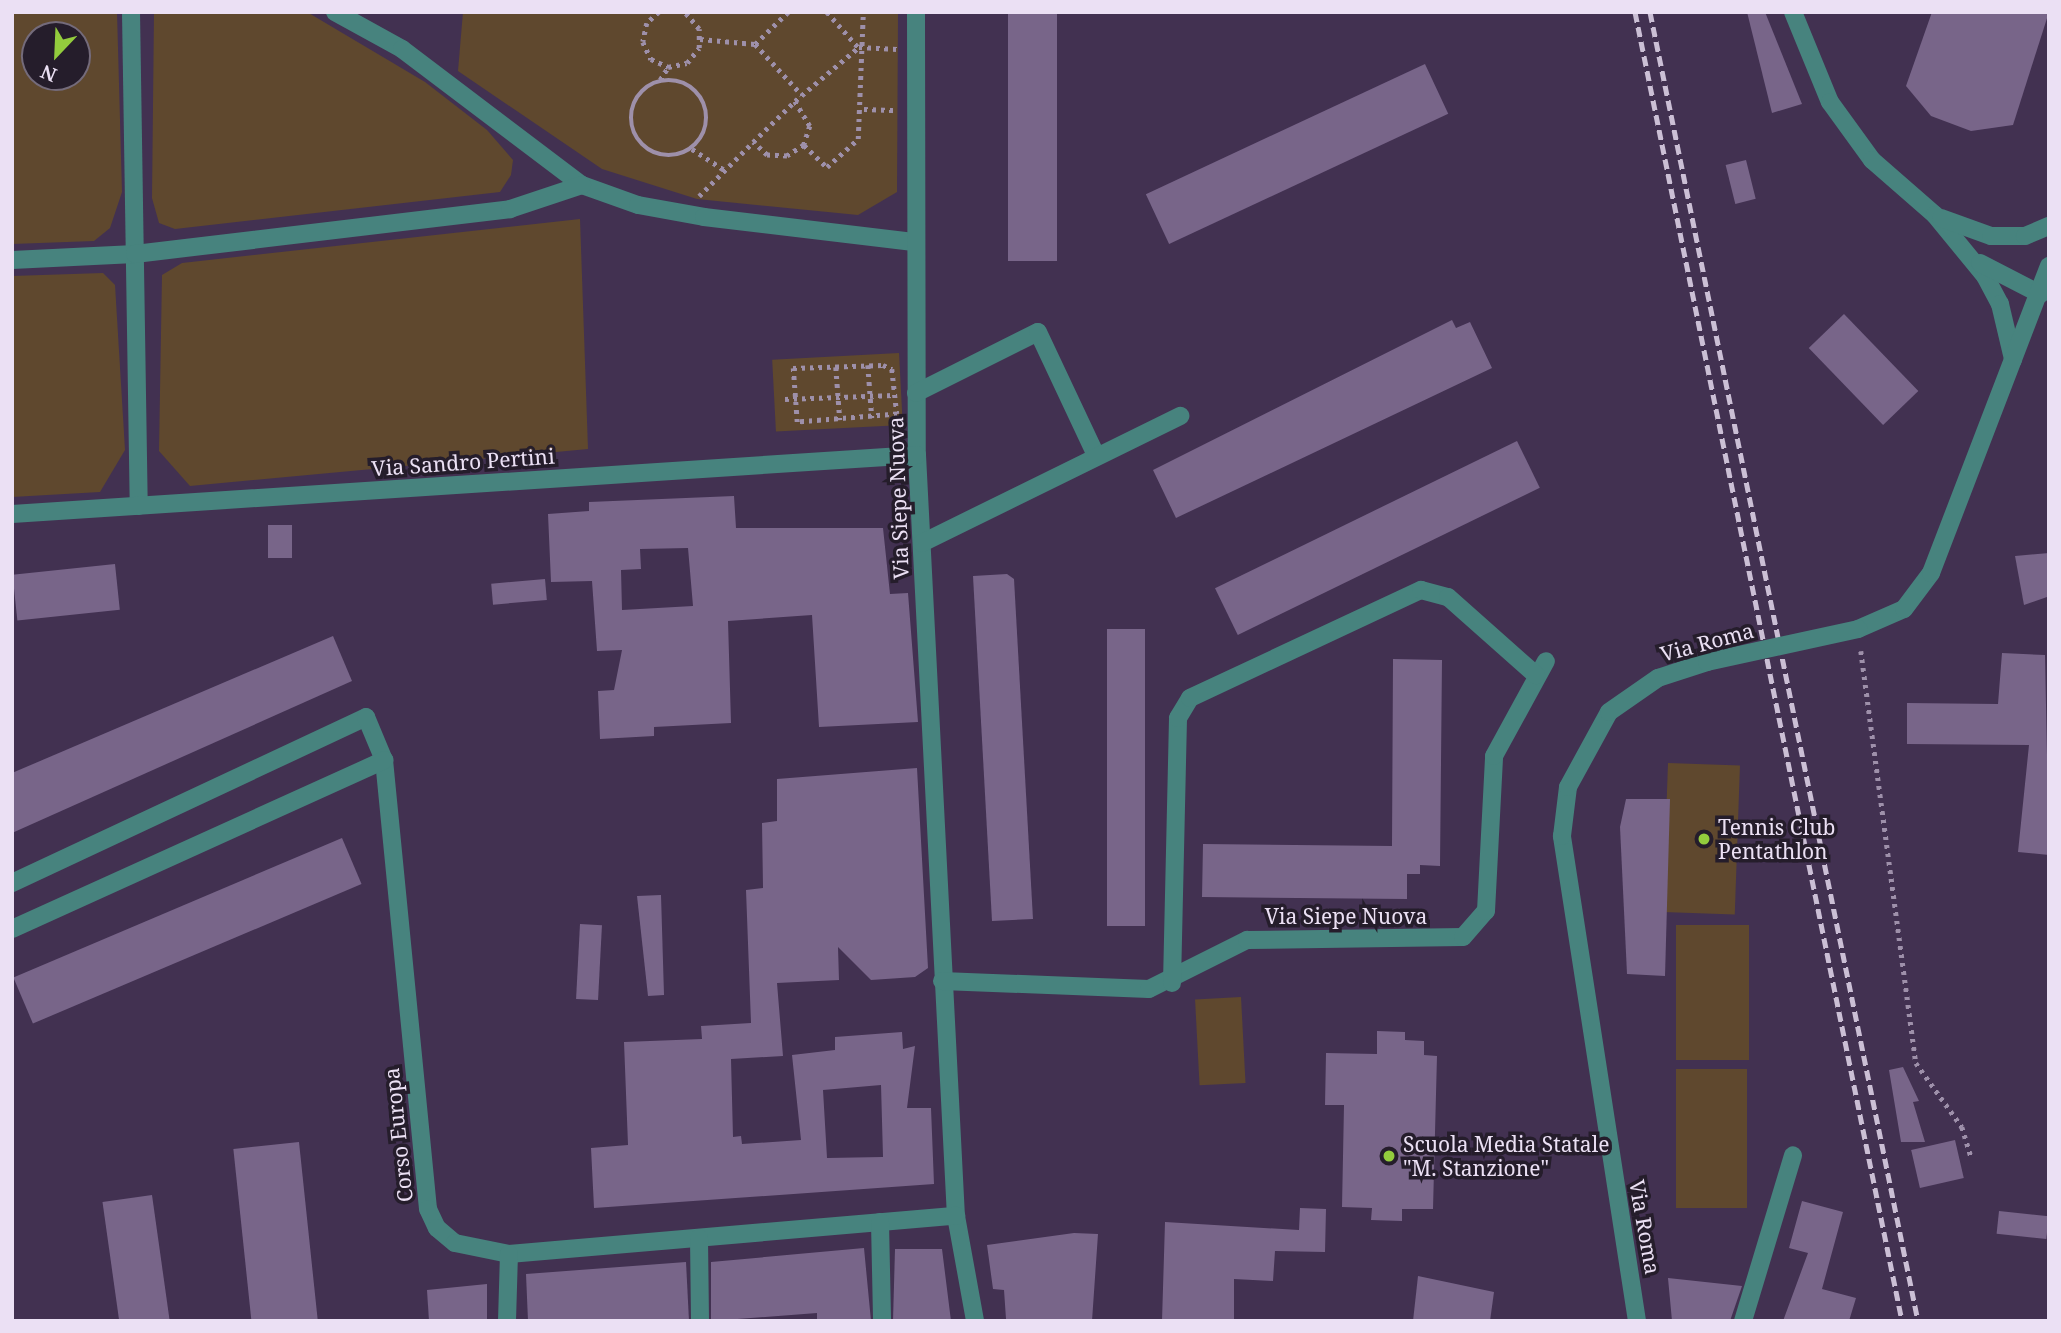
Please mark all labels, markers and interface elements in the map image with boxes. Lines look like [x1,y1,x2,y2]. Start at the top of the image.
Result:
north arrow [21,21,91,91]
text: N [37,59,61,88]
street label: Via Siepe Nuova [883,416,913,580]
street label: Via Sandro Pertini [371,443,555,481]
street label: Via Roma [1658,617,1756,667]
place label: Tennis Club Pentathlon [1718,814,1835,864]
marker: Tennis Club Pentathlon [1696,831,1712,847]
street label: Via Siepe Nuova [1265,903,1427,929]
street label: Corso Europa [378,1067,418,1203]
place label: Scuola Media Statale "M. Stanzione" [1403,1131,1609,1181]
marker: Scuola Media Statale "M. Stanzione" [1381,1148,1397,1164]
street label: Via Roma [1624,1178,1666,1276]

